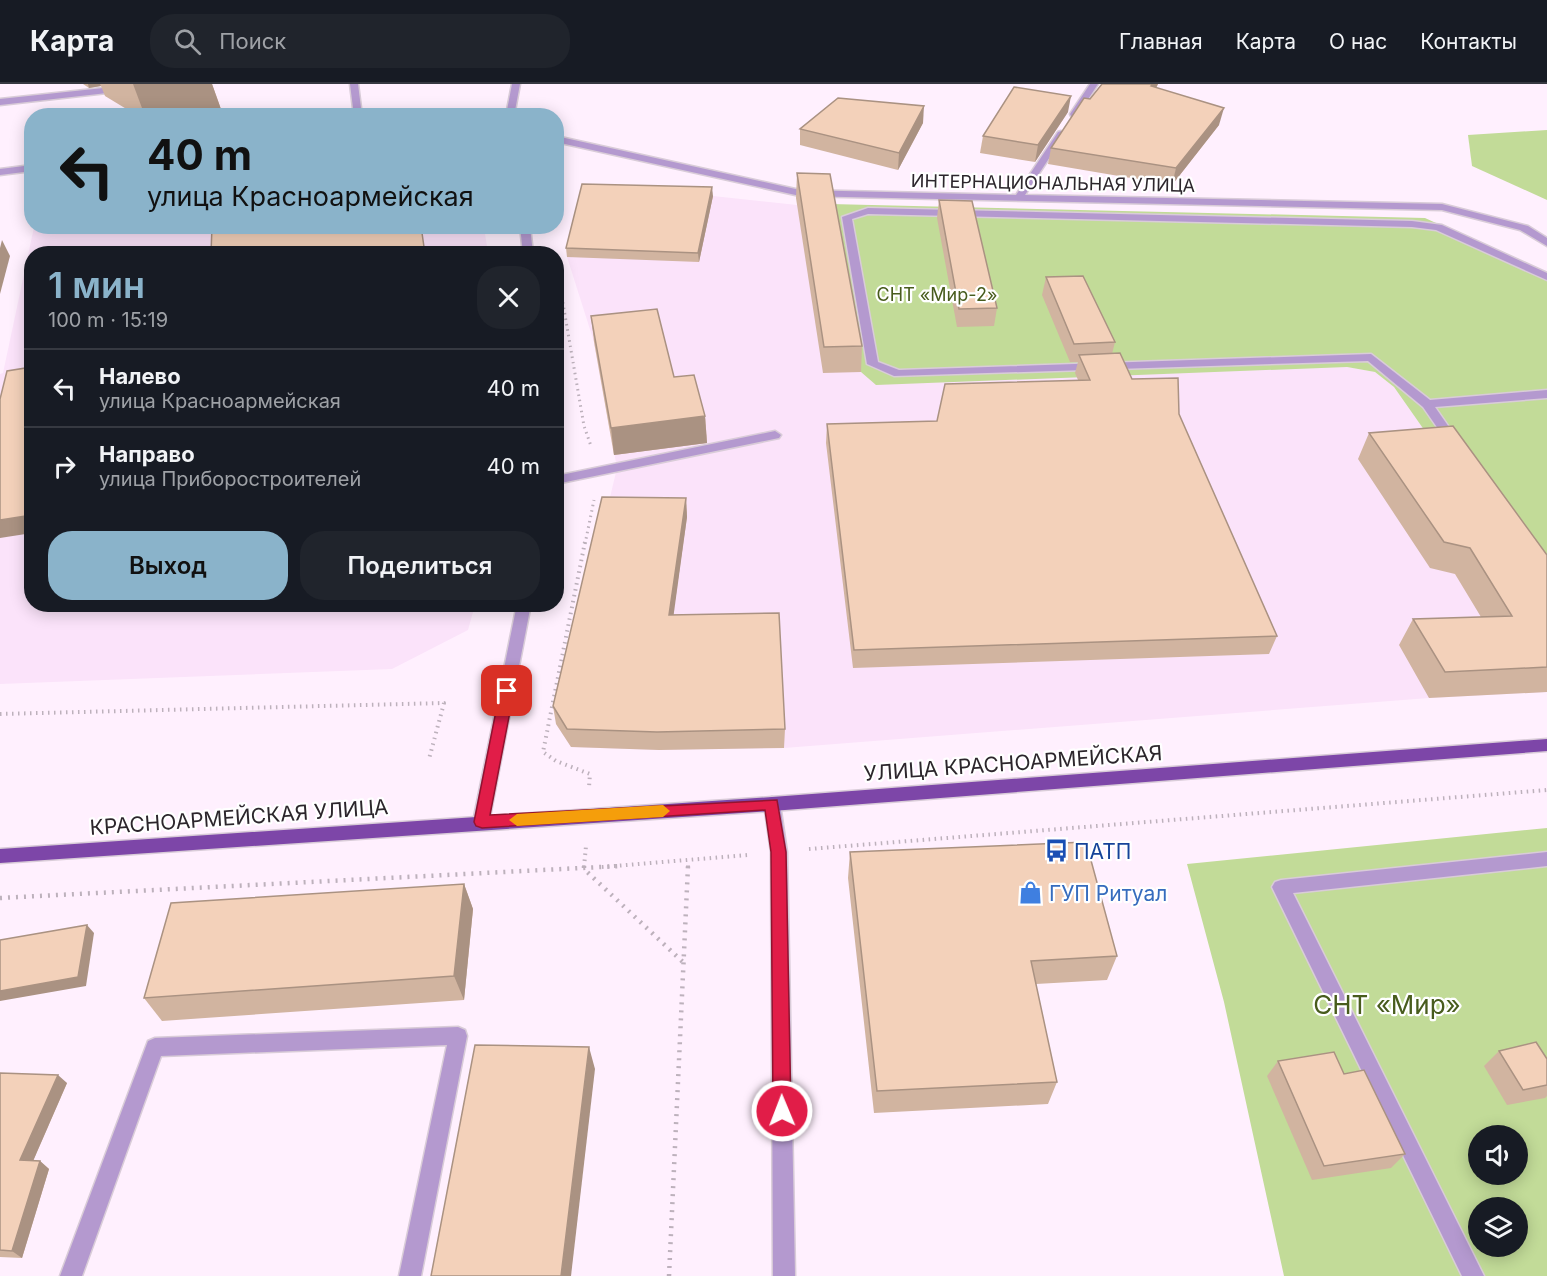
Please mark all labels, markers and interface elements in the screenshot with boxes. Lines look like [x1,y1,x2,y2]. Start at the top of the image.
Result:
search box [150,14,570,68]
text: Карта [30,24,114,58]
icon: search [171,25,204,58]
text: Поиск [219,28,286,54]
text: Главная [1119,29,1203,54]
text: Карта [1236,29,1296,54]
text: О нас [1329,29,1387,54]
text: Контакты [1420,29,1517,54]
text: 40 m [147,129,252,180]
icon: left [48,132,126,210]
street label: ИНТЕРНАЦИОНАЛЬНАЯ УЛИЦА [911,170,1195,196]
text: улица Красноармейская [147,180,474,213]
text: 1 мин [48,263,145,307]
button: close [477,266,540,329]
park label: СНТ «Мир-2» [877,284,997,305]
text: 100 m · 15:19 [48,308,168,332]
text: Налево [99,363,181,389]
icon: left [48,372,81,405]
text: 40 m [486,375,540,401]
text: улица Красноармейская [99,389,341,413]
text: Направо [99,441,195,467]
icon: right [48,450,81,483]
text: 40 m [486,453,540,479]
text: улица Приборостроителей [99,467,361,491]
button: Выход [48,531,288,600]
button: Поделиться [300,531,540,600]
pin [481,665,532,716]
icon: arrive [490,674,523,707]
street label: УЛИЦА КРАСНОАРМЕЙСКАЯ [863,739,1163,786]
street label: КРАСНОАРМЕЙСКАЯ УЛИЦА [89,793,389,840]
bus stop icon: ПАТП [1043,838,1069,864]
place label: ПАТП [1074,839,1131,864]
shop icon: ГУП Ритуал [1018,880,1044,906]
place label: ГУП Ритуал [1049,881,1167,906]
park label: СНТ «Мир» [1313,989,1461,1020]
position arrow [750,1079,814,1143]
map controls [1468,1125,1528,1257]
button: sound [1468,1125,1528,1185]
button: layers [1468,1197,1528,1257]

